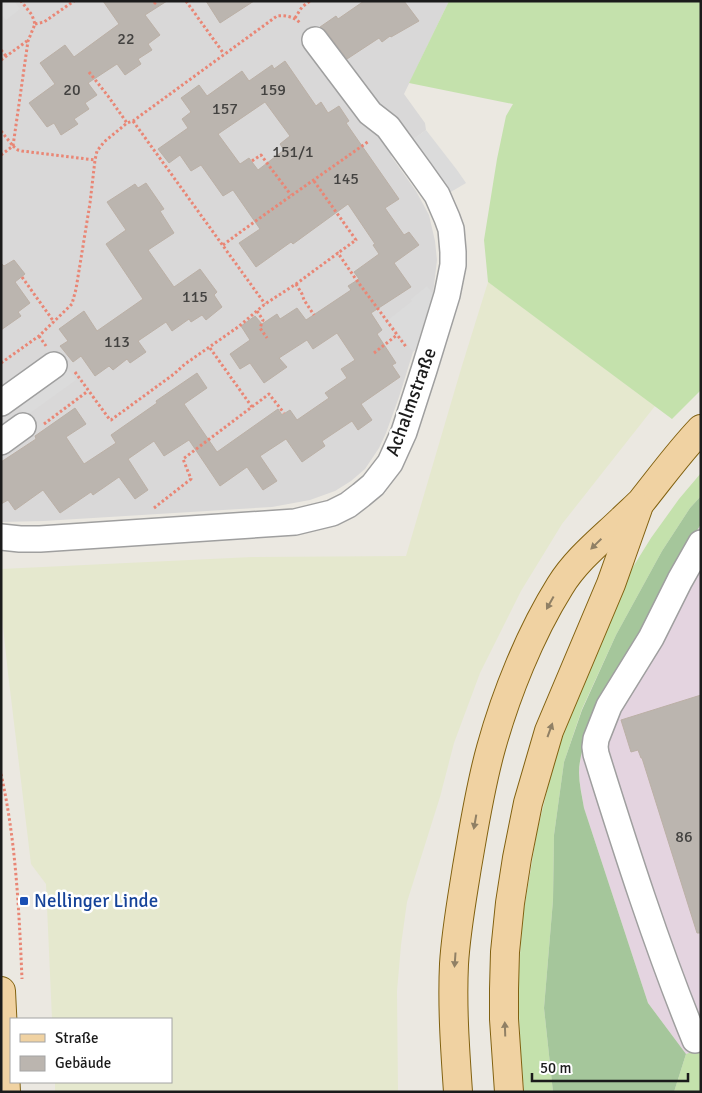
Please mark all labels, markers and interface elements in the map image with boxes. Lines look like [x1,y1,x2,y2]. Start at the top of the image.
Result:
house number: 22 [117,29,135,49]
house number: 20 [63,80,81,100]
house number: 159 [260,80,286,100]
house number: 157 [212,99,238,119]
house number: 151/1 [272,142,314,162]
house number: 145 [333,169,359,189]
house number: 115 [182,287,208,307]
house number: 113 [104,332,130,352]
street label: Achalmstraße [380,344,442,460]
one-way arrow [590,538,602,550]
one-way arrow [546,596,555,610]
one-way arrow [547,722,554,737]
one-way arrow [471,814,479,830]
house number: 86 [675,827,693,847]
place label: Nellinger Linde [34,889,158,913]
marker: Nellinger Linde [18,895,30,907]
one-way arrow [450,952,458,968]
legend [10,1018,172,1083]
one-way arrow [500,1020,508,1036]
text: Straße [55,1029,99,1047]
scale bar [532,1050,688,1082]
text: Gebäude [55,1054,111,1072]
text: 50 m [540,1059,571,1077]

